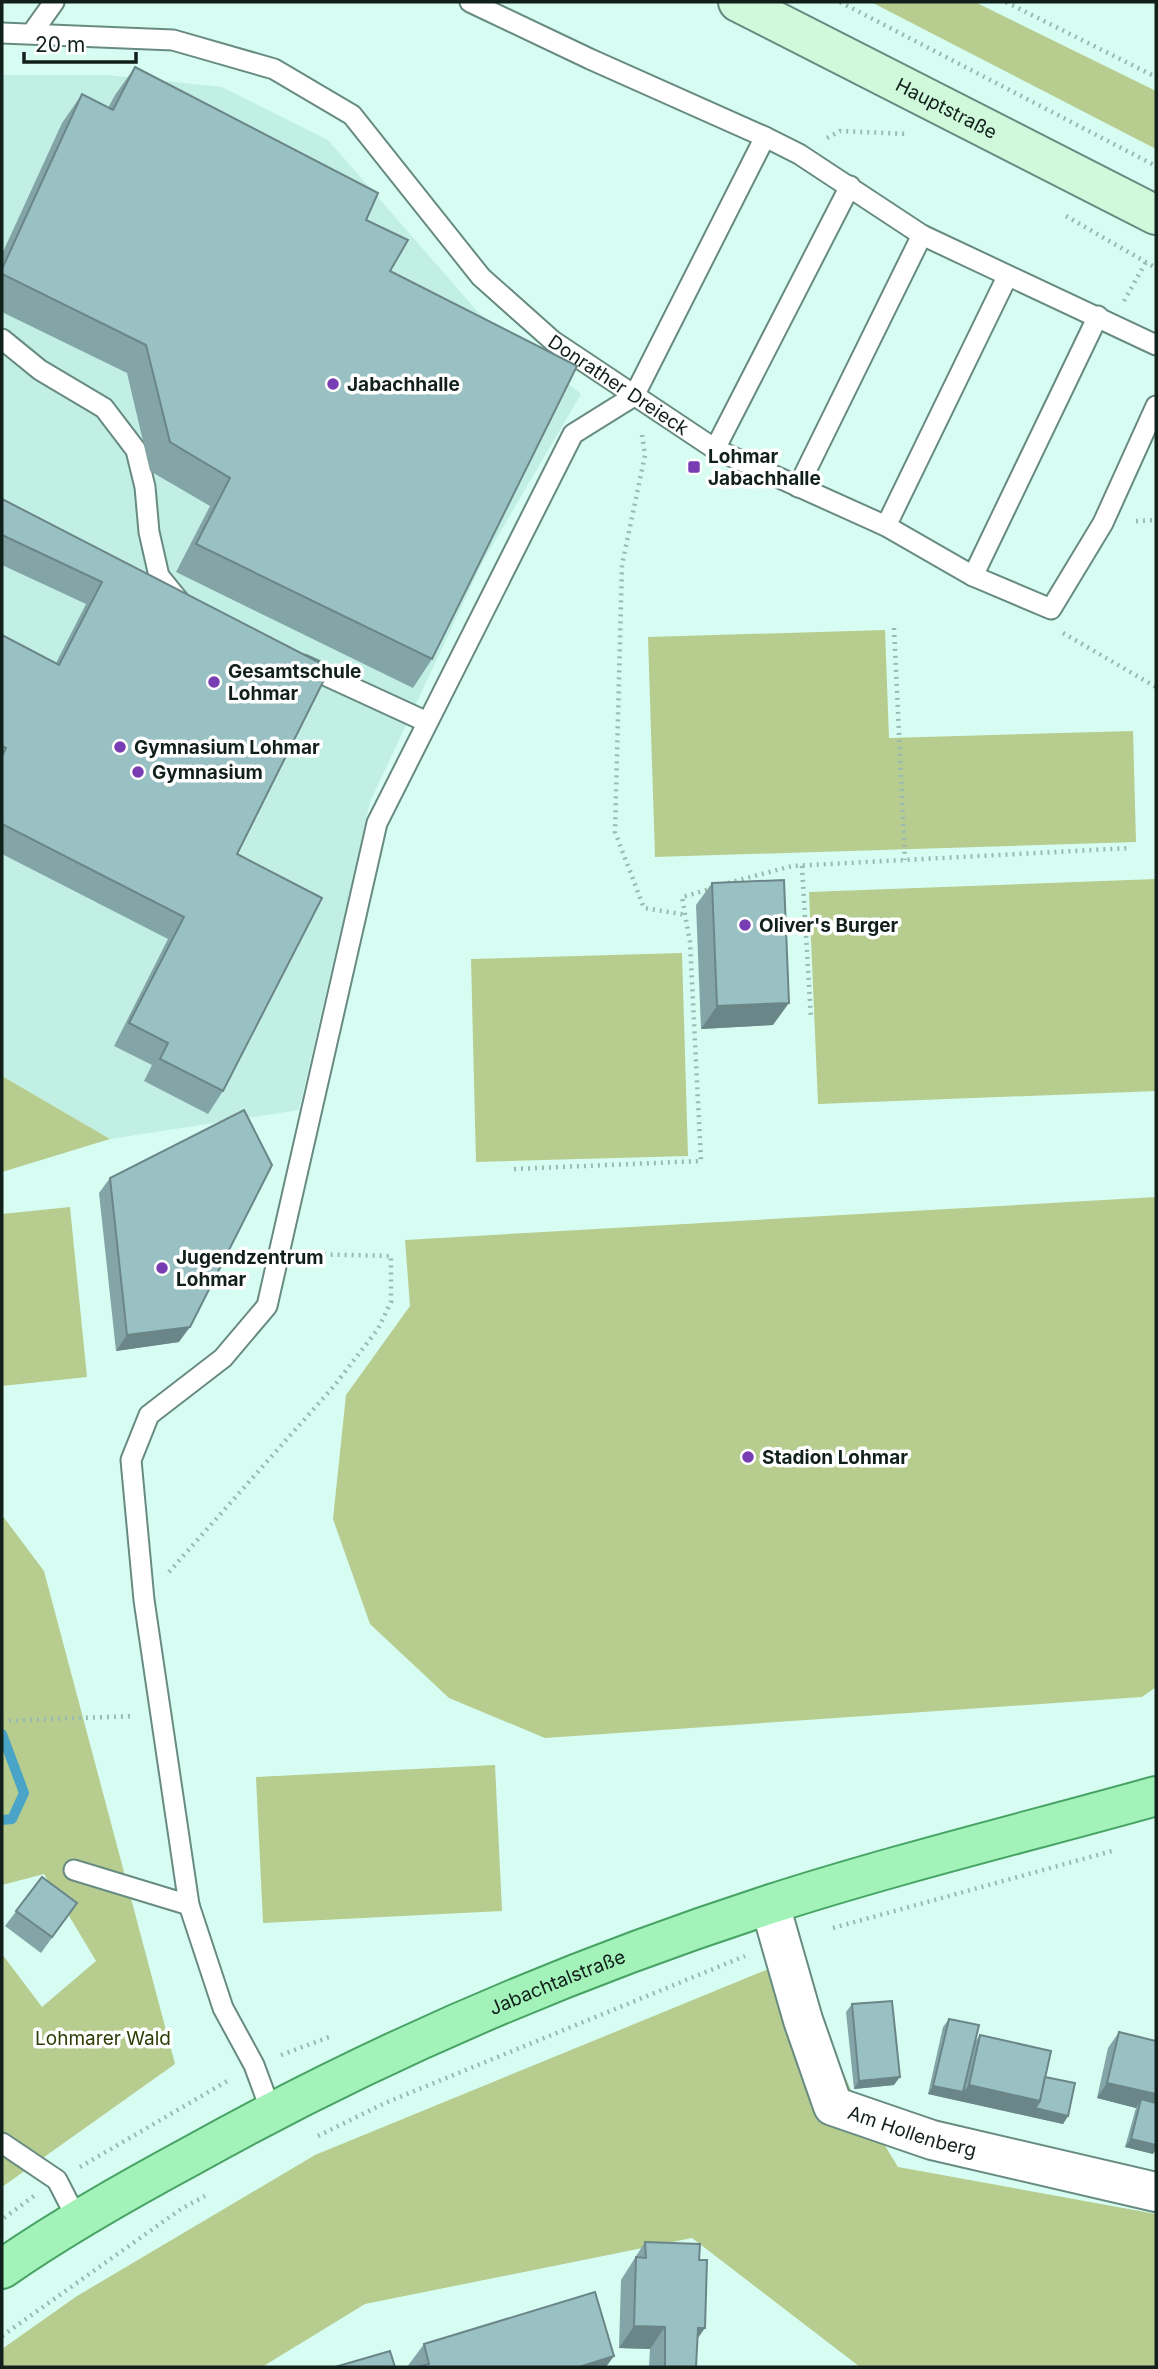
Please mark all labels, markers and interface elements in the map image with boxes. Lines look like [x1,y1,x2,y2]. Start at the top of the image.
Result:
scale bar [24,21,136,65]
text: 20 m [35,32,85,57]
street label: Hauptstraße [892,73,1001,144]
street label: Donrather Dreieck [544,330,694,440]
place label: Jabachhalle [347,373,460,396]
marker: Jabachhalle [325,376,341,392]
place label: Lohmar Jabachhalle [708,445,821,490]
marker: Lohmar Jabachhalle [686,459,702,475]
place label: Gesamtschule Lohmar [228,660,361,705]
marker: Gesamtschule Lohmar [206,674,222,690]
place label: Gymnasium Lohmar [134,736,320,759]
marker: Gymnasium Lohmar [112,739,128,755]
place label: Gymnasium [152,761,263,784]
marker: Gymnasium [130,764,146,780]
place label: Oliver's Burger [759,914,898,937]
marker: Oliver's Burger [737,917,753,933]
place label: Jugendzentrum Lohmar [176,1246,324,1291]
marker: Jugendzentrum Lohmar [154,1260,170,1276]
place label: Stadion Lohmar [762,1446,908,1469]
marker: Stadion Lohmar [740,1449,756,1465]
street label: Jabachtalstraße [486,1945,628,2020]
park label: Lohmarer Wald [35,2027,171,2050]
street label: Am Hollenberg [845,2101,979,2161]

